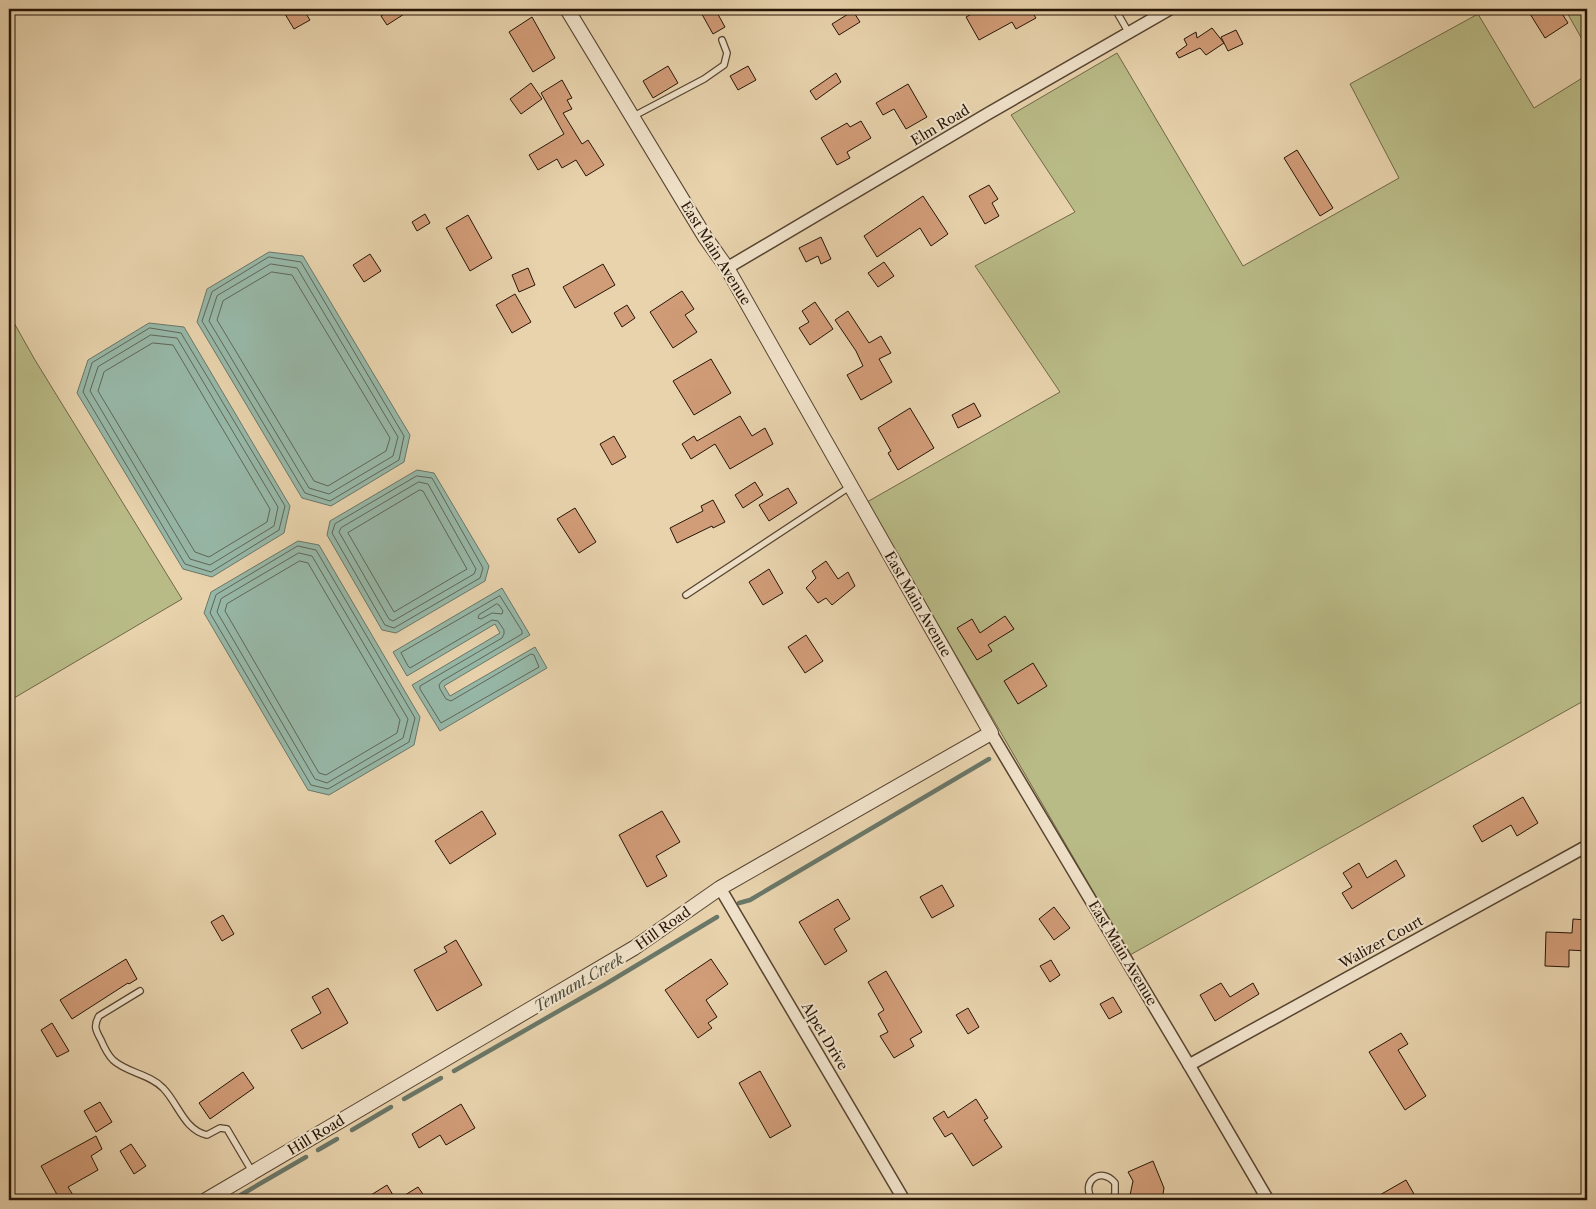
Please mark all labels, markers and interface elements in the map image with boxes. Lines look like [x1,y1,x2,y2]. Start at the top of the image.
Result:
street label: Elm Road [907,100,973,150]
street label: East Main Avenue [677,198,755,308]
street label: East Main Avenue [880,548,956,660]
street label: East Main Avenue [1085,897,1161,1009]
street label: Hill Road [632,902,694,953]
street label: Walizer Court [1335,912,1426,973]
water label: Tennant Creek [530,949,627,1016]
street label: Alpet Drive [797,998,852,1073]
street label: Hill Road [284,1111,348,1159]

